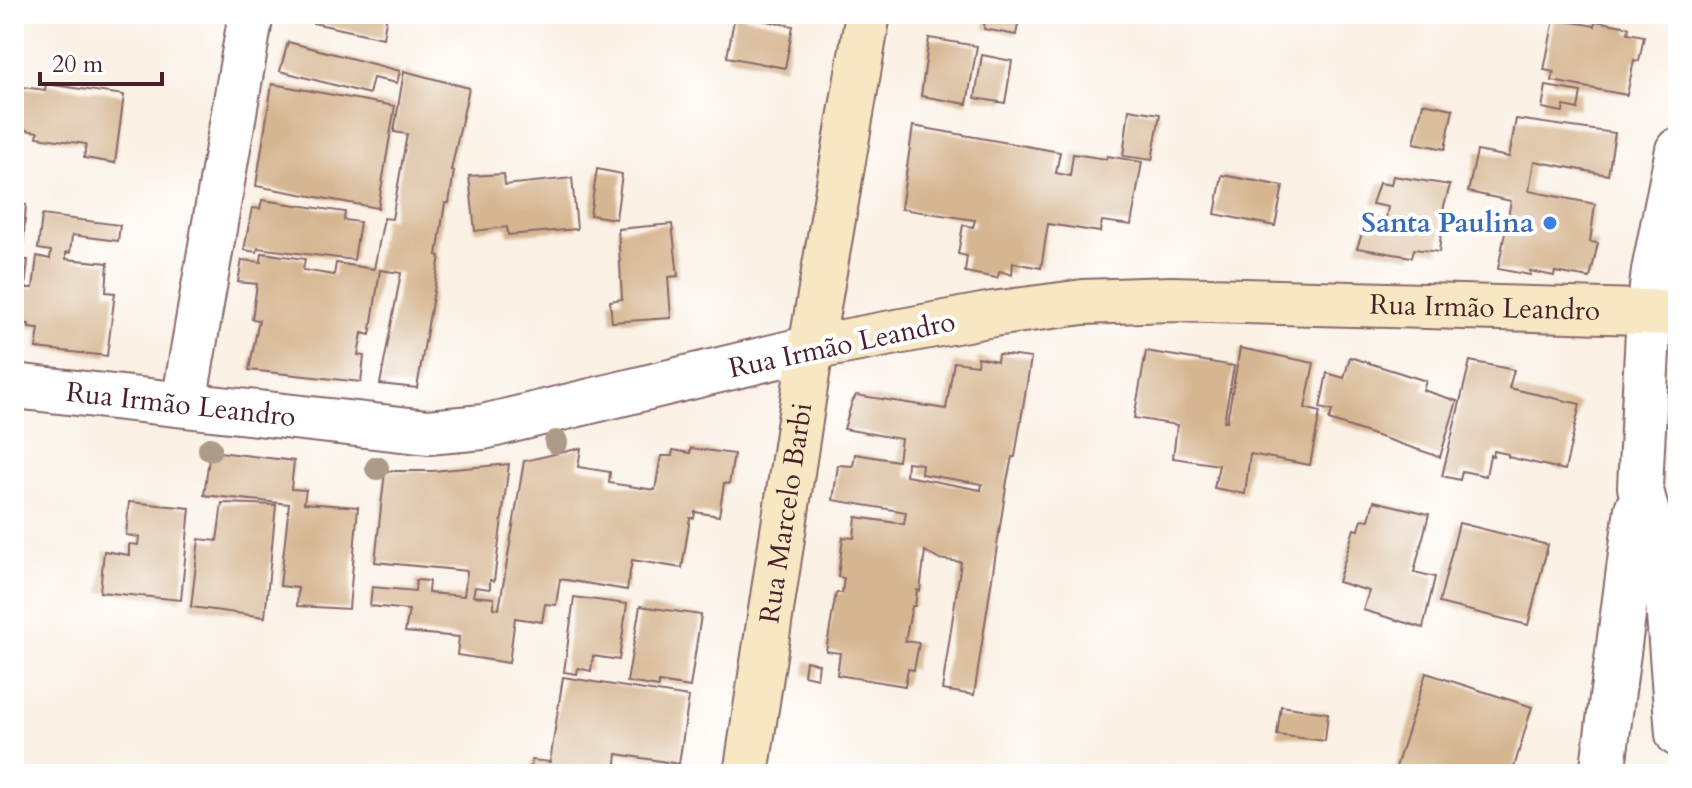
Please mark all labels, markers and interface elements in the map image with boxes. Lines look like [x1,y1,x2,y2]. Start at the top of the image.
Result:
scale bar [40,36,162,86]
text: 20 m [52,48,104,81]
place label: Santa Paulina [1361,204,1534,242]
marker: Santa Paulina [1541,214,1559,232]
street label: Rua Irmão Leandro [1369,285,1601,330]
street label: Rua Irmão Leandro [725,302,959,388]
street label: Rua Irmão Leandro [64,373,298,436]
street label: Rua Marcelo Barbi [750,400,821,626]

